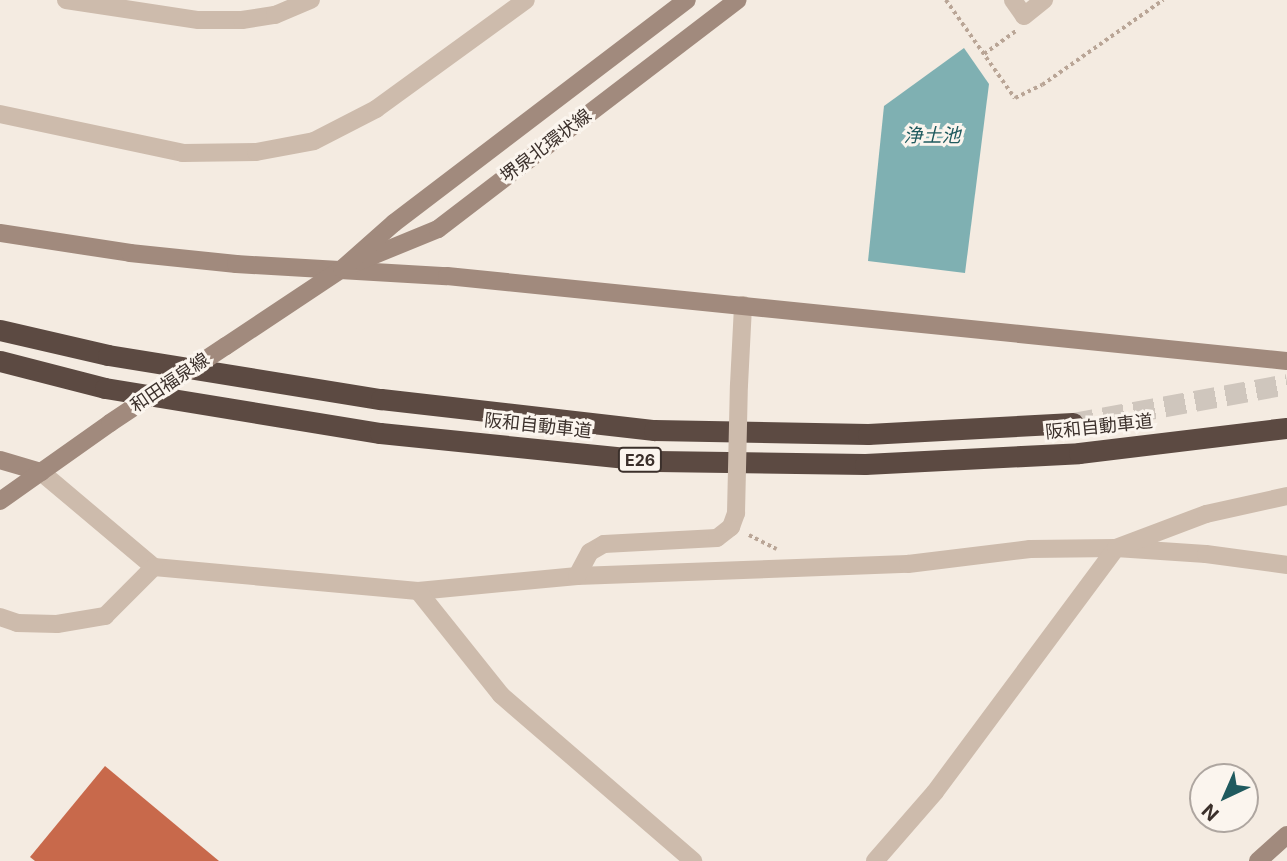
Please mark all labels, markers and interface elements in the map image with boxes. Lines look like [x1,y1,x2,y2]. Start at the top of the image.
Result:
street label: 堺泉北環状線 [496,105,596,187]
water label: 浄土池 [904,125,960,147]
street label: 和田福泉線 [127,349,213,417]
street label: 阪和自動車道 [483,410,593,442]
street label: 阪和自動車道 [1044,411,1154,443]
road number: E26 [617,447,663,472]
north arrow [1189,763,1259,833]
text: N [1197,799,1224,825]

